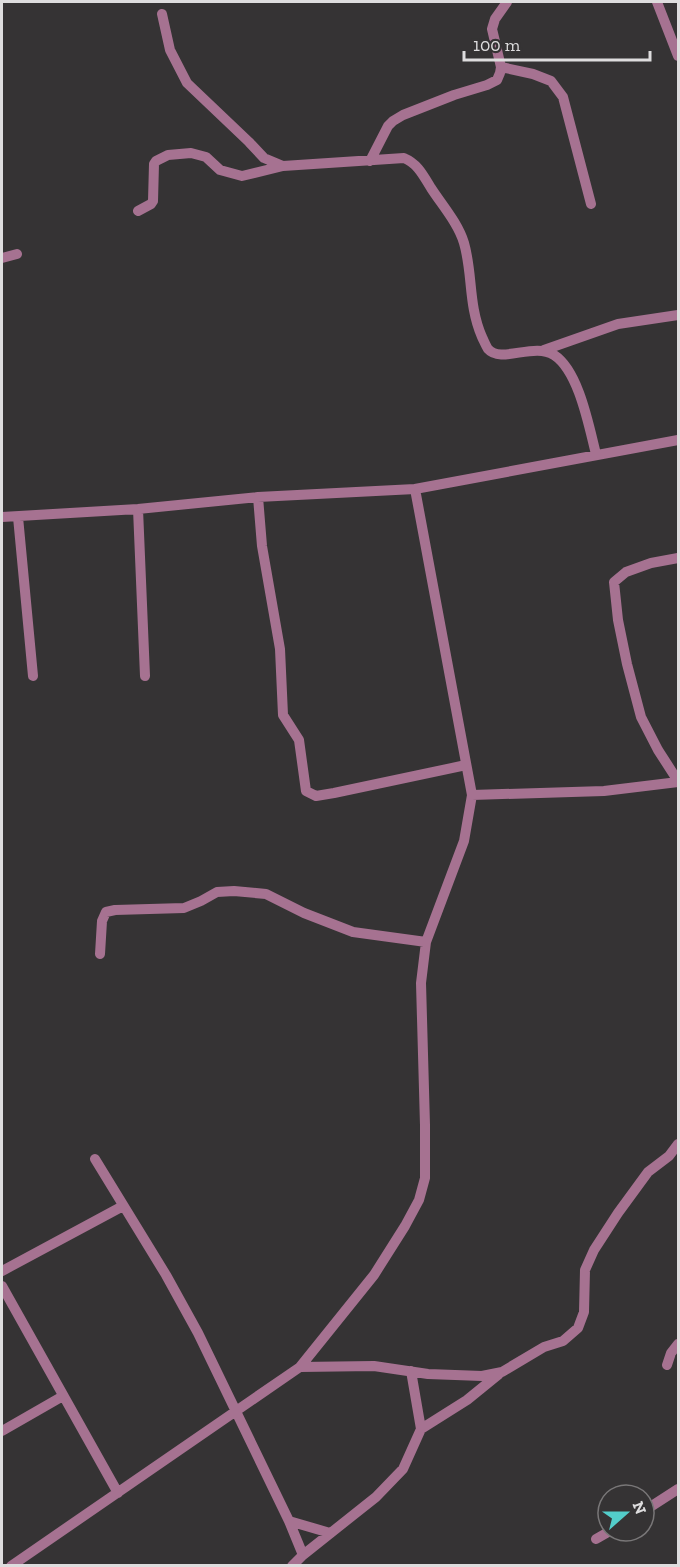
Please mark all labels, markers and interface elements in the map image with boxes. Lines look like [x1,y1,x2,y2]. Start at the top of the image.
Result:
scale bar [464,24,650,62]
text: 100 m [473,34,521,56]
north arrow [596,1483,656,1543]
text: N [628,1499,651,1517]

